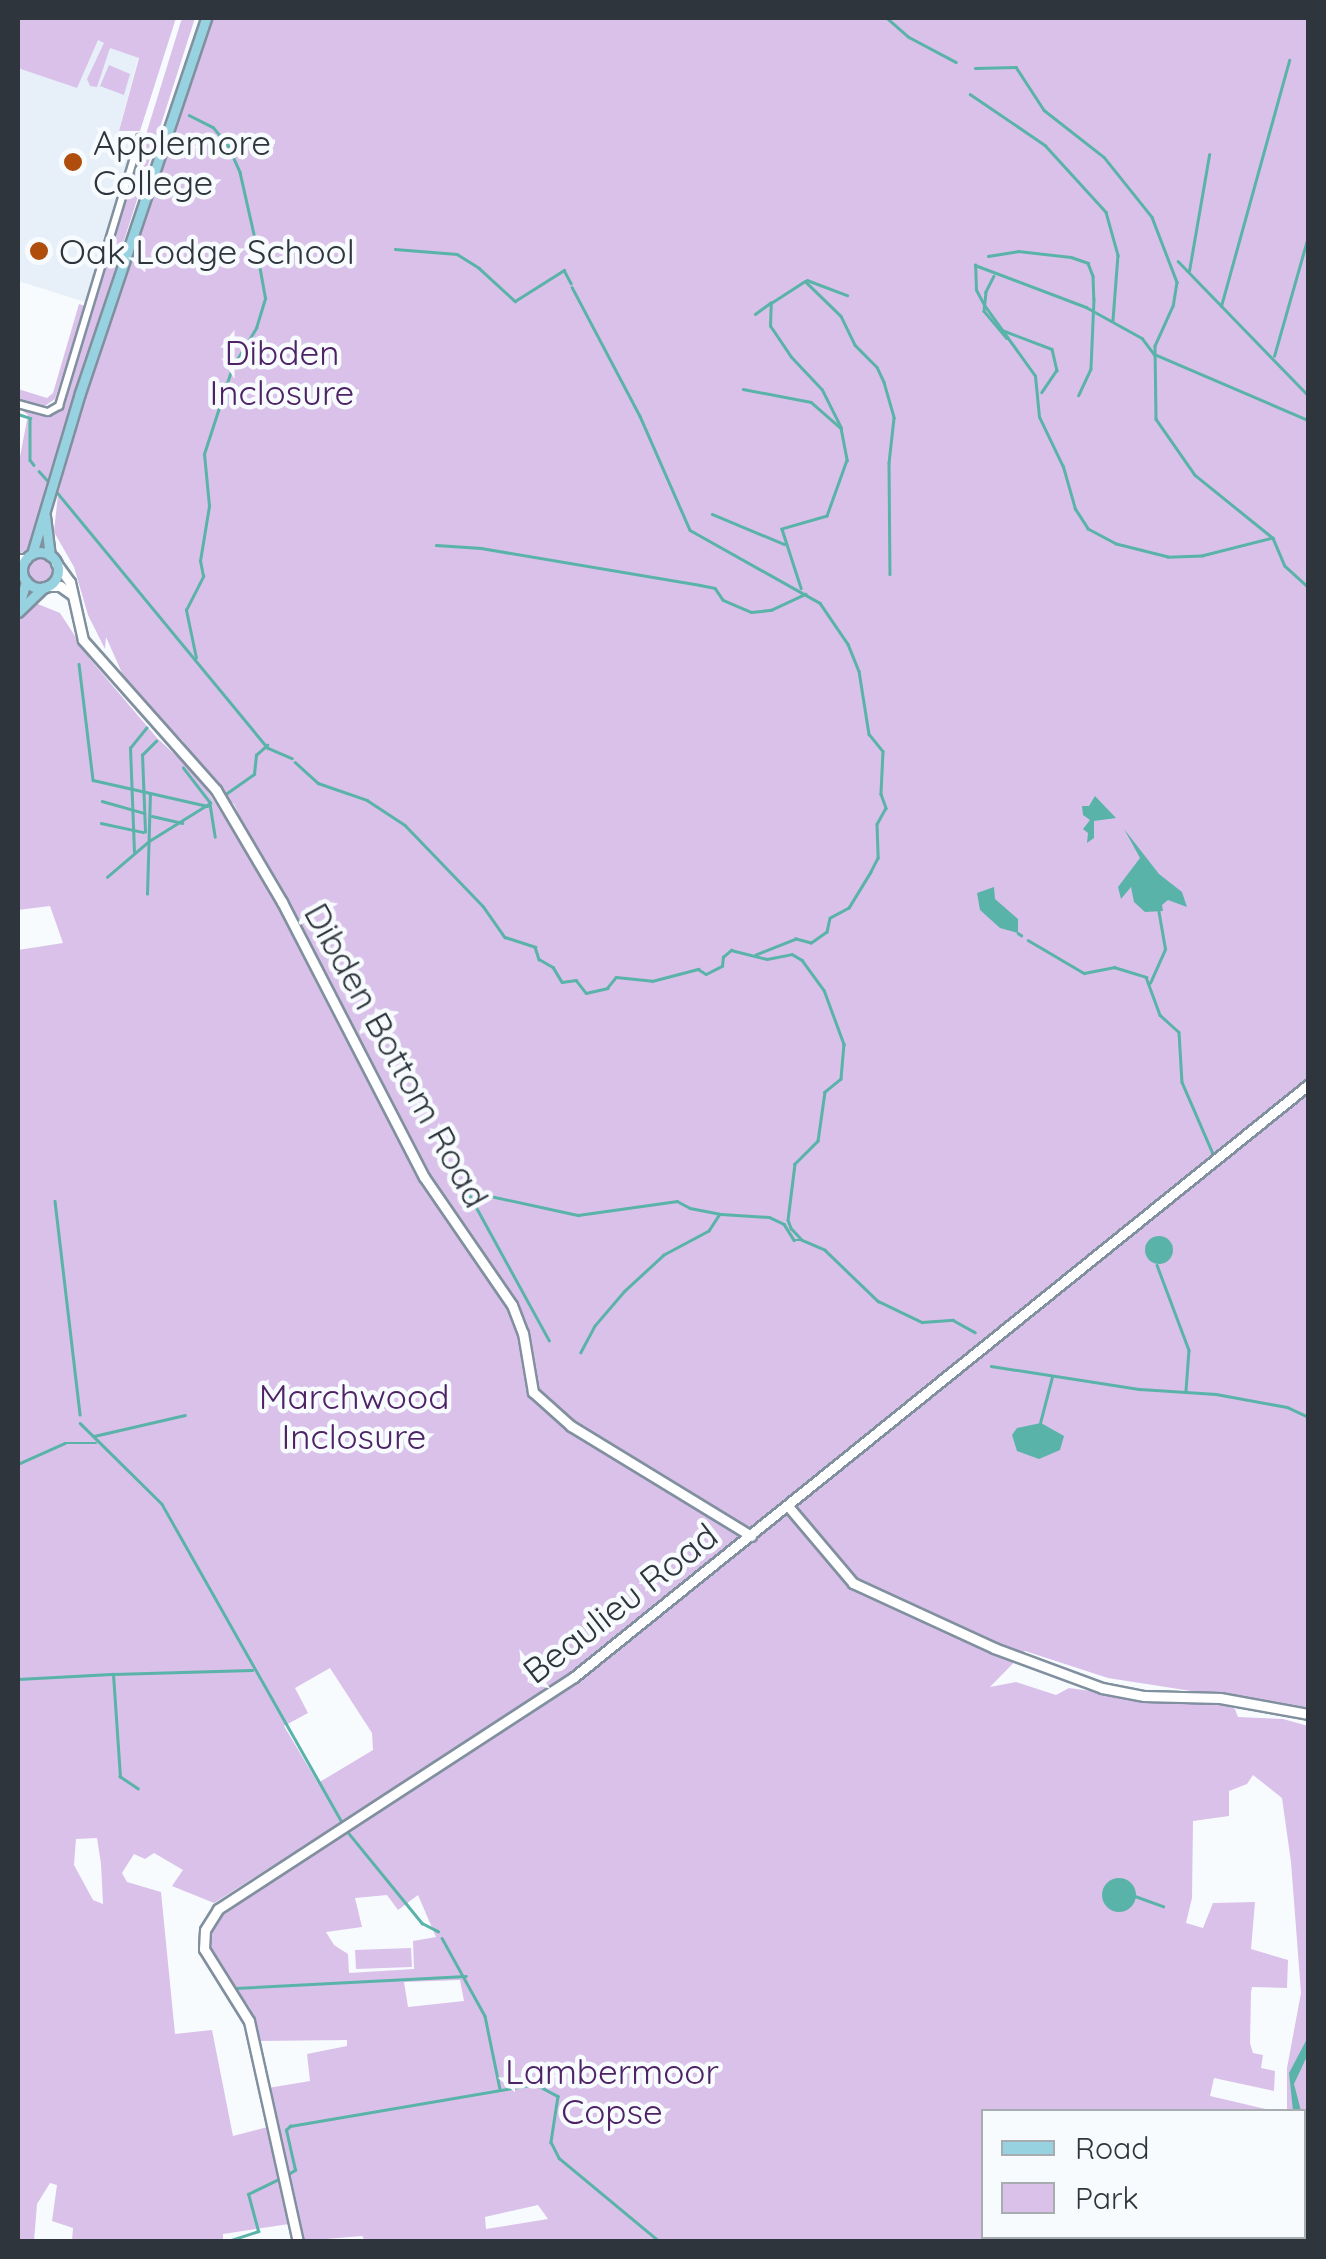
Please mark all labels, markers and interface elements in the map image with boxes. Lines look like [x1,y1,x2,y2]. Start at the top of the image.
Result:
place label: Applemore College [93,121,271,203]
marker: Applemore College [62,151,84,173]
place label: Oak Lodge School [59,230,355,272]
marker: Oak Lodge School [28,240,50,262]
park label: Dibden Inclosure [210,331,354,413]
street label: Dibden Bottom Road [296,895,498,1215]
park label: Marchwood Inclosure [259,1375,449,1457]
street label: Beaulieu Road [514,1514,726,1692]
park label: Lambermoor Copse [505,2050,719,2132]
legend [981,2109,1306,2239]
text: Road [1075,2129,1149,2167]
text: Park [1075,2179,1139,2217]

